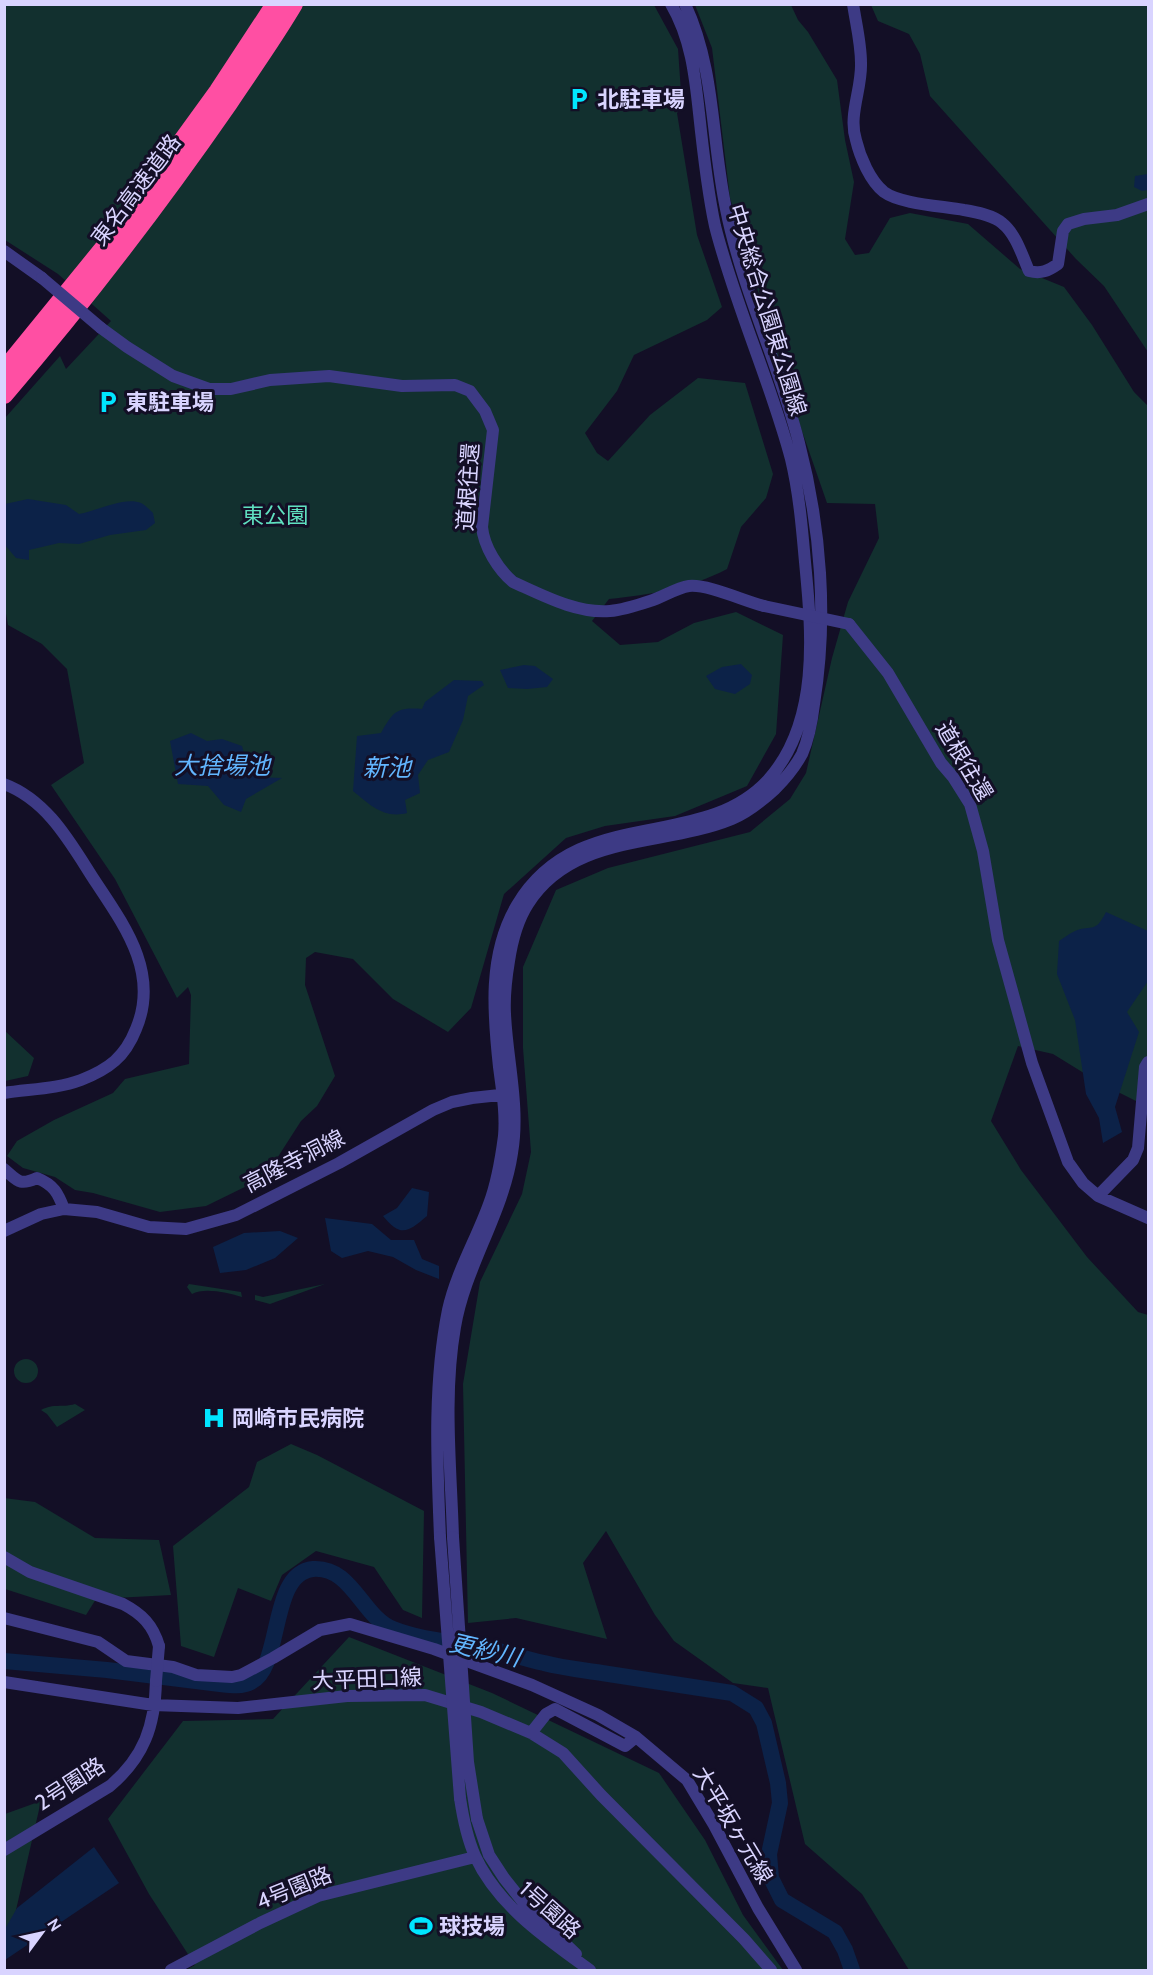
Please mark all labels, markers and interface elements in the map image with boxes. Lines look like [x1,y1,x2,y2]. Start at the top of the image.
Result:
parking icon: 北駐車場 [566,86,592,112]
place label: 北駐車場 [597,86,685,113]
street label: 東名高速道路 [85,129,187,251]
street label: 中央総合公園東公園線 [722,201,812,419]
parking icon: 東駐車場 [95,389,121,415]
place label: 東駐車場 [126,389,214,416]
street label: 道根往還 [451,442,485,532]
park label: 東公園 [242,502,308,529]
street label: 道根往還 [930,716,998,806]
water label: 大捨場池 [174,751,272,780]
water label: 新池 [363,753,413,782]
street label: 高隆寺洞線 [239,1124,349,1198]
hospital icon: 岡崎市民病院 [201,1405,227,1431]
place label: 岡崎市民病院 [232,1405,364,1432]
water label: 更紗川 [447,1628,526,1673]
street label: 大平田口線 [312,1664,422,1694]
street label: 2号園路 [30,1752,110,1816]
street label: 大平坂ヶ元線 [687,1761,779,1889]
street label: 4号園路 [252,1861,336,1915]
street label: 1号園路 [514,1875,586,1945]
north arrow [12,1903,72,1963]
sports icon: 球技場 [408,1913,434,1939]
place label: 球技場 [439,1913,505,1940]
text: N [43,1915,65,1935]

